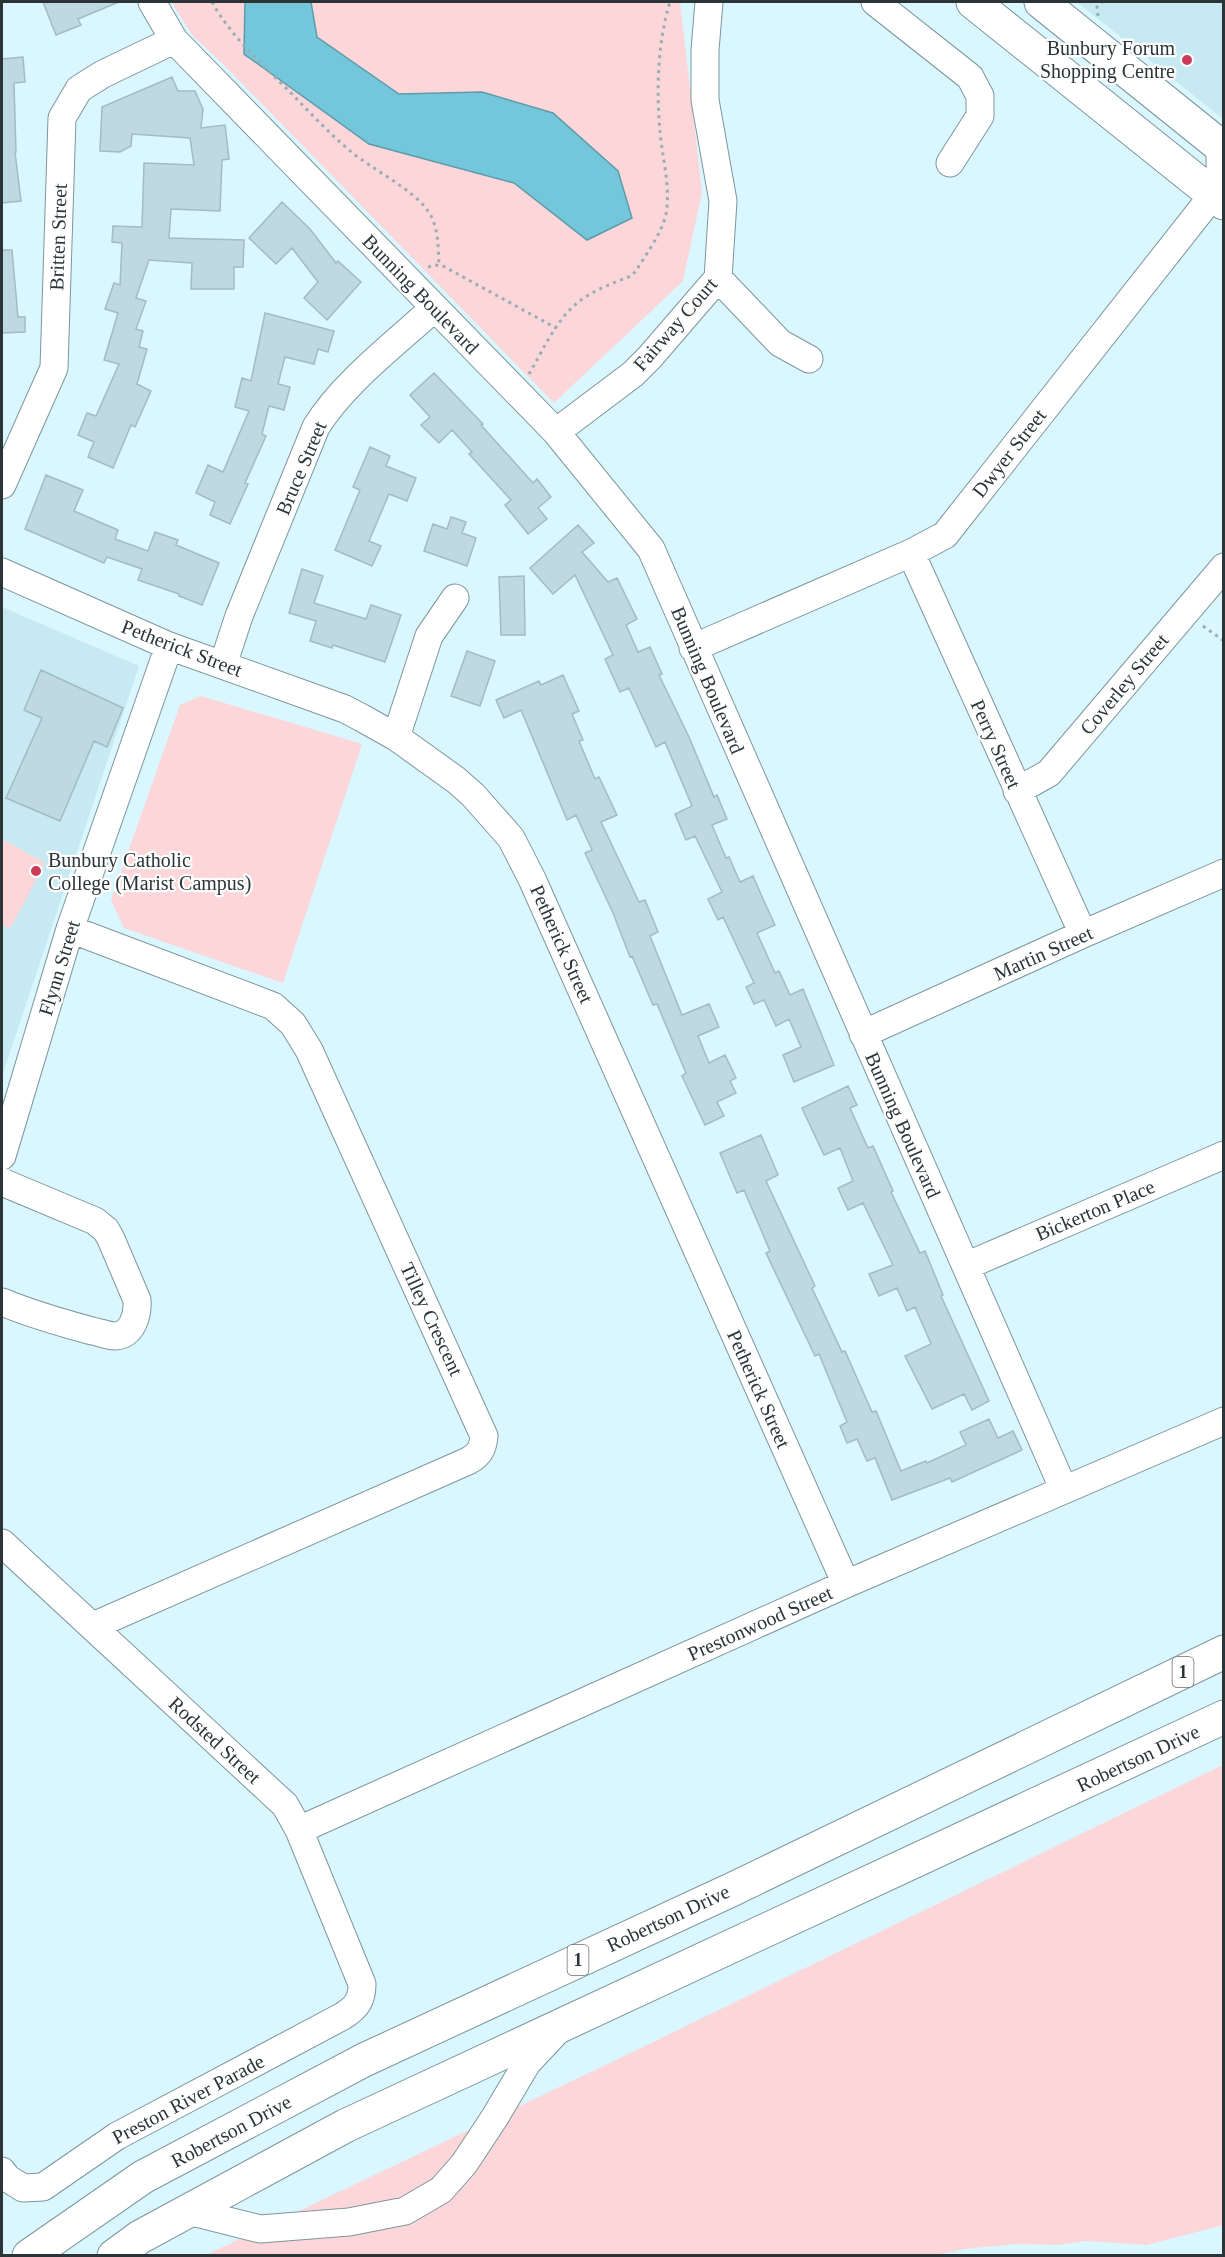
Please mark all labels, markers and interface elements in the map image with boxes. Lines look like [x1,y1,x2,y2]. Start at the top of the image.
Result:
place label: Bunbury Forum Shopping Centre [1040,37,1175,83]
marker: Bunbury Forum Shopping Centre [1180,53,1194,67]
street label: Britten Street [45,183,71,291]
street label: Bunning Boulevard [358,230,484,359]
street label: Fairway Court [629,273,722,376]
street label: Dwyer Street [968,404,1051,502]
street label: Bruce Street [271,418,331,518]
street label: Bunning Boulevard [666,603,749,757]
street label: Petherick Street [119,615,246,681]
street label: Coverley Street [1075,629,1174,740]
street label: Perry Street [966,696,1026,793]
place label: Bunbury Catholic College (Marist Campus) [48,849,251,895]
marker: Bunbury Catholic College (Marist Campus) [29,864,43,878]
street label: Petherick Street [526,881,598,1007]
street label: Flynn Street [34,917,85,1019]
street label: Martin Street [990,921,1096,985]
street label: Bunning Boulevard [860,1049,945,1202]
street label: Bickerton Place [1032,1175,1158,1245]
street label: Tilley Crescent [395,1259,468,1380]
street label: Petherick Street [723,1326,795,1452]
street label: Prestonwood Street [684,1581,836,1665]
road number: 1 [1172,1657,1194,1687]
street label: Rodsted Street [165,1692,266,1788]
street label: Robertson Drive [1073,1720,1203,1796]
street label: Robertson Drive [603,1880,733,1956]
road number: 1 [568,1945,588,1975]
street label: Preston River Parade [108,2050,268,2148]
street label: Robertson Drive [167,2090,295,2172]

